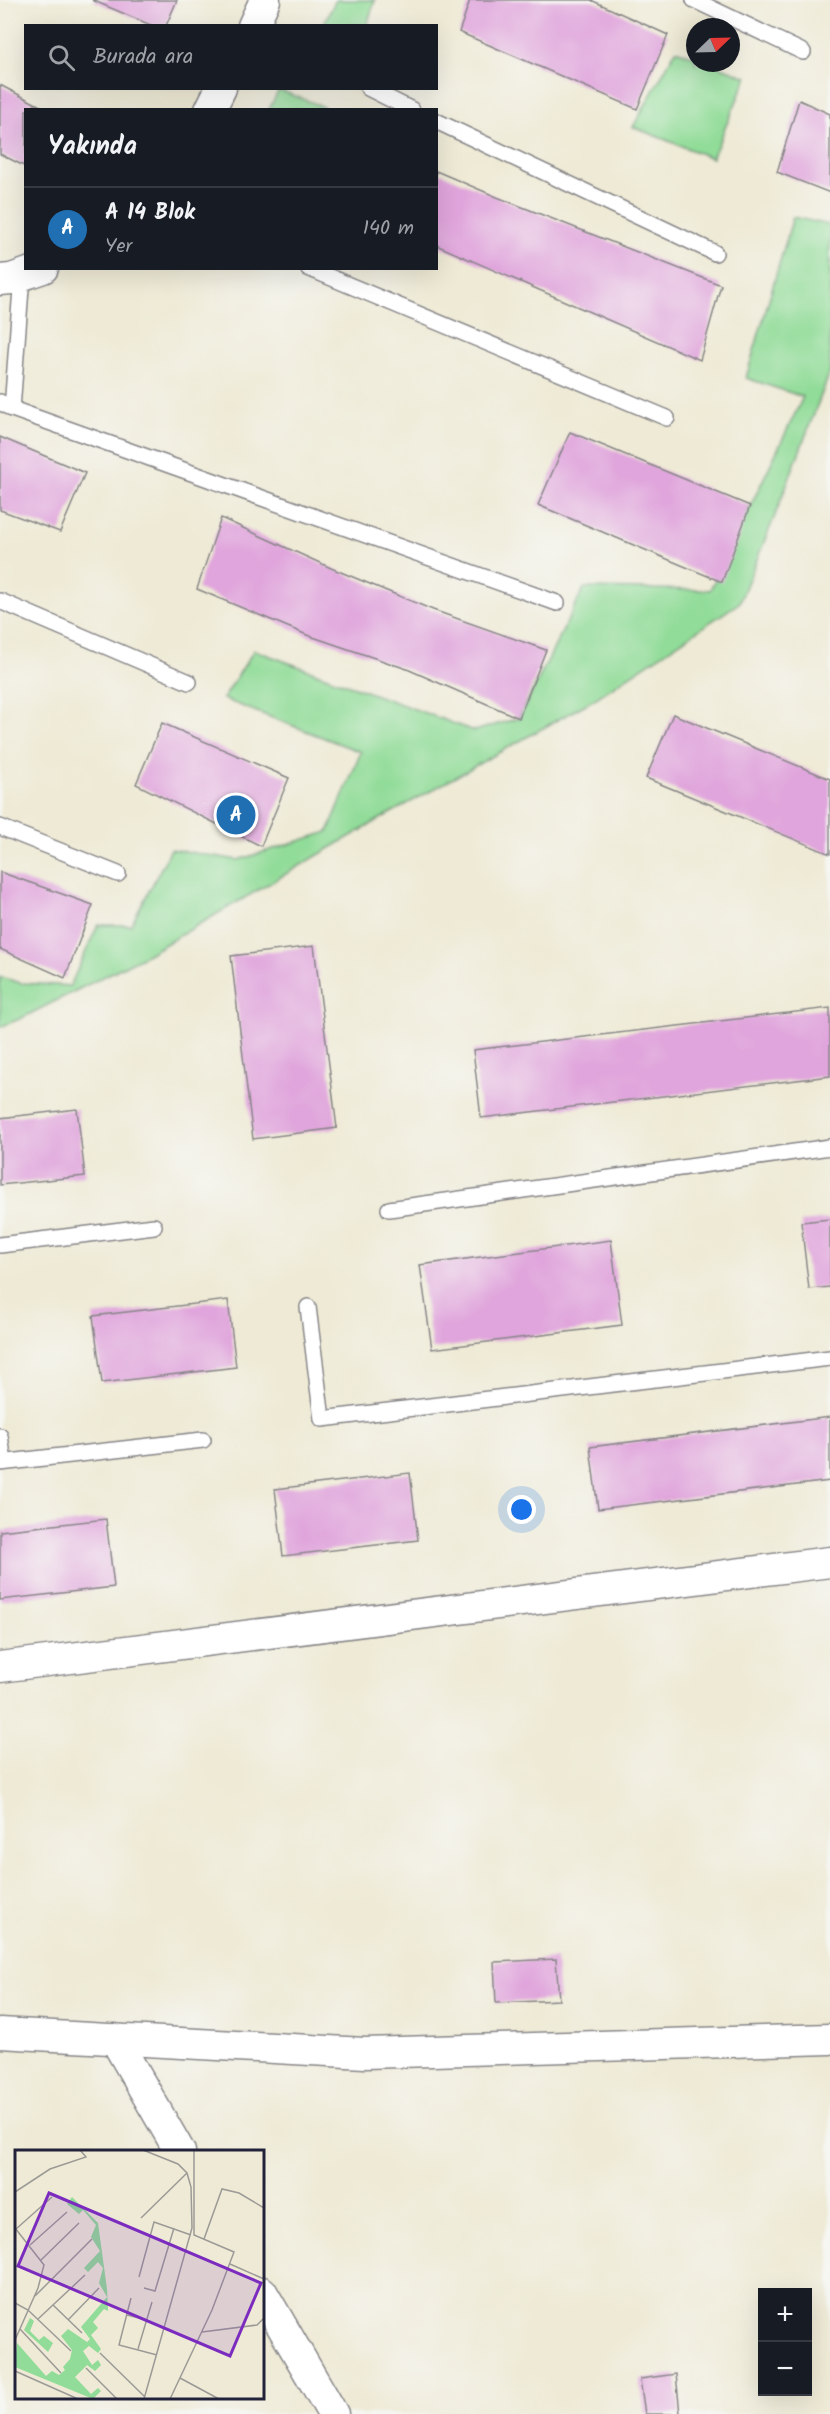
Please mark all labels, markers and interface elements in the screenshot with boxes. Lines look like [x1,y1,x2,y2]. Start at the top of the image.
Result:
north arrow [686,18,740,72]
search box [24,24,438,90]
text: Burada ara [93,40,193,75]
icon: search [45,41,78,74]
text: Yakında [48,126,137,168]
text: A 14 Blok [105,196,195,231]
text: A [61,213,74,245]
text: 140 m [363,213,414,245]
text: Yer [105,231,132,263]
pin: A [216,792,256,838]
your location [507,1495,536,1524]
inset map [15,2150,264,2399]
map controls [758,2288,812,2396]
button: + [758,2288,812,2342]
button: − [758,2342,812,2396]

